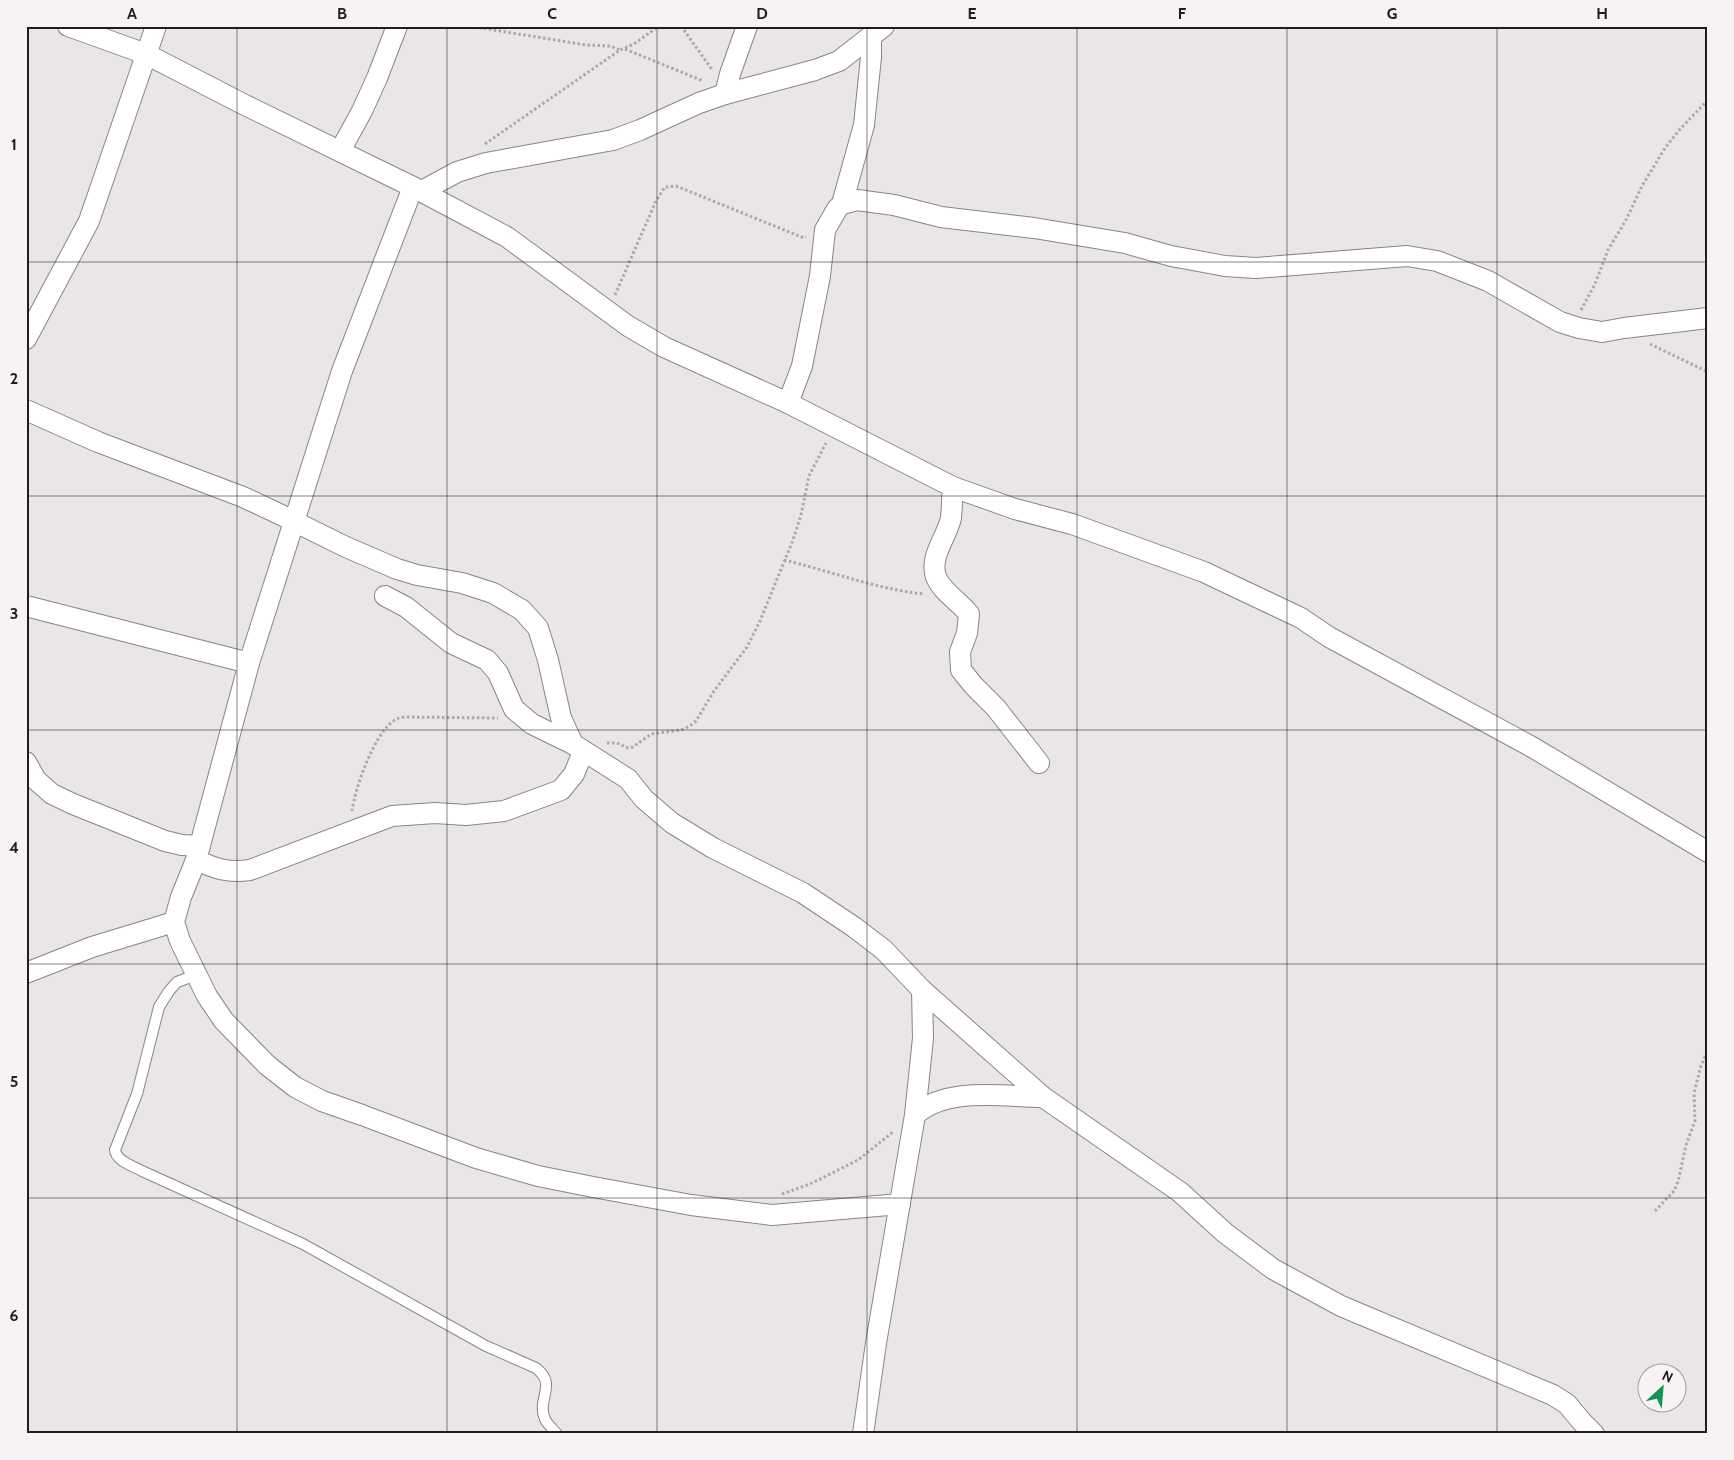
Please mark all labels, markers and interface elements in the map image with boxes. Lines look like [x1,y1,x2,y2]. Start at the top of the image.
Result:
text: A [127,4,137,23]
text: B [337,4,347,23]
text: C [547,4,557,23]
text: D [756,4,768,23]
text: E [967,4,977,23]
text: F [1178,4,1187,23]
text: G [1387,4,1397,23]
text: H [1596,4,1608,23]
text: 1 [11,135,17,154]
text: 2 [10,369,18,388]
text: 3 [10,604,18,623]
text: 4 [9,838,19,857]
text: 5 [10,1072,18,1091]
text: 6 [10,1306,19,1325]
north arrow [1636,1362,1686,1412]
text: N [1659,1366,1676,1387]

